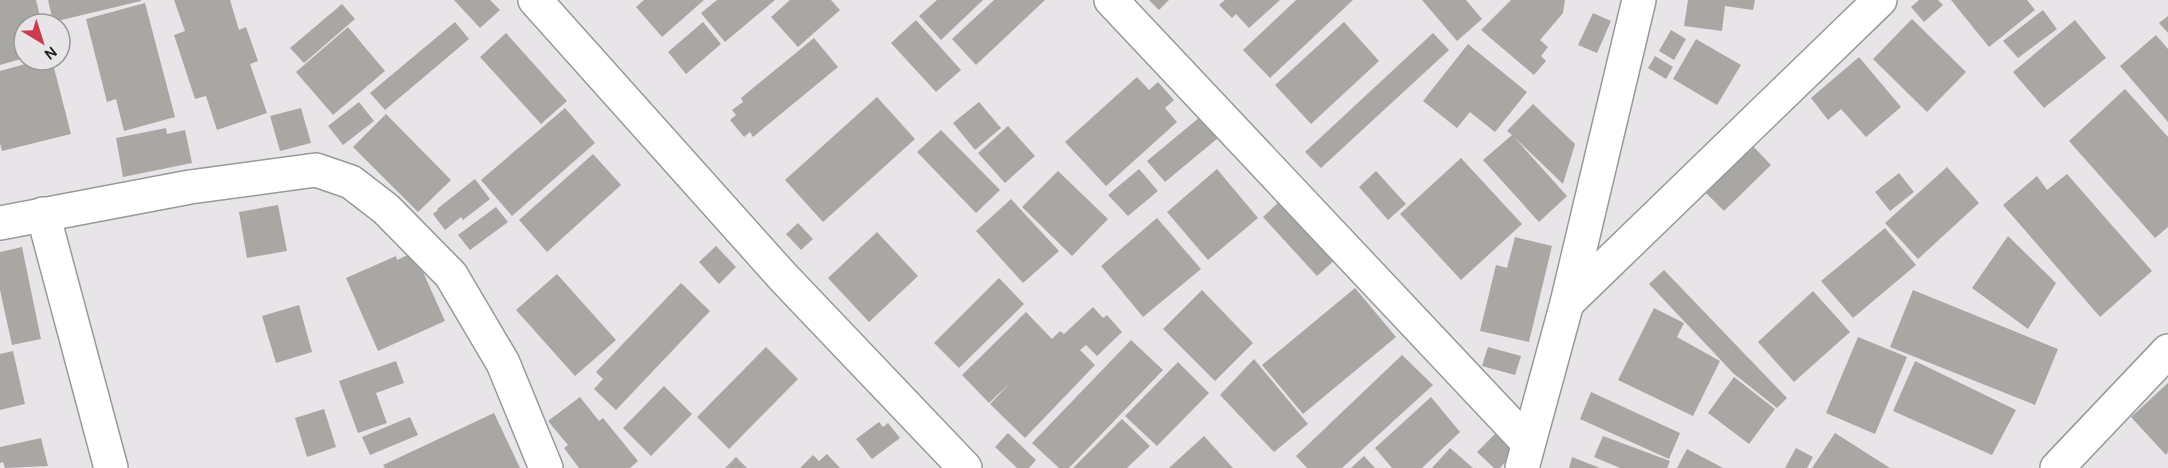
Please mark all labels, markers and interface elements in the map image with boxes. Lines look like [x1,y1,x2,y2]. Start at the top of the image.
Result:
north arrow [12,12,72,72]
text: N [41,42,61,64]

